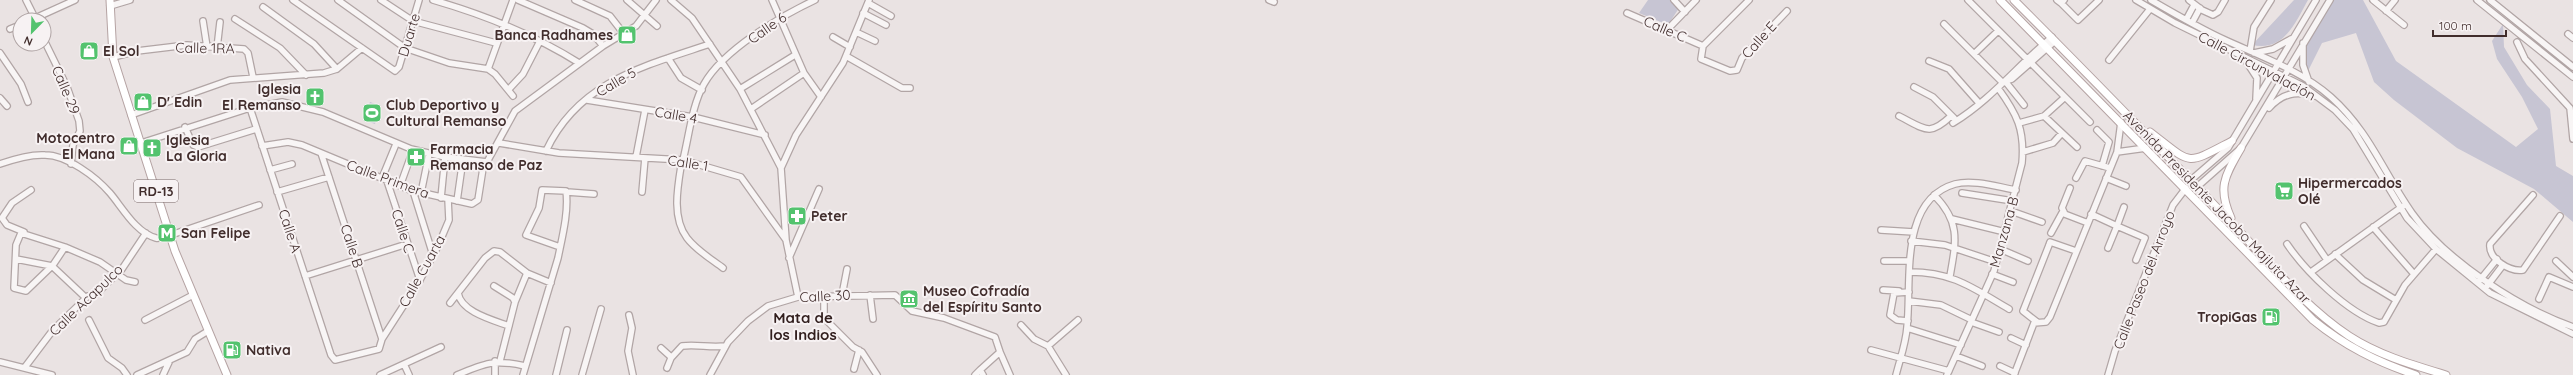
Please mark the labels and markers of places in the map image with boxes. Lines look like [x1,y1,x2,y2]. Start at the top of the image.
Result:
shop icon: Banca Radhames [616,24,638,46]
place label: Banca Radhames [495,26,613,44]
shop icon: El Sol [78,40,100,62]
place label: El Sol [103,42,140,60]
place label: Iglesia El Remanso [222,80,301,114]
church icon: Iglesia El Remanso [304,86,326,108]
shop icon: D' Edin [132,91,154,113]
place label: D' Edin [157,93,202,111]
place label: Club Deportivo y Cultural Remanso [386,96,507,130]
sports icon: Club Deportivo y Cultural Remanso [361,102,383,124]
place label: Motocentro El Mana [36,129,115,163]
place label: Iglesia La Gloria [166,131,227,165]
shop icon: Motocentro El Mana [118,135,140,157]
church icon: Iglesia La Gloria [141,137,163,159]
place label: Farmacia Remanso de Paz [430,140,542,174]
pharmacy icon: Farmacia Remanso de Paz [405,146,427,168]
place label: Hipermercados Olé [2298,174,2402,208]
supermarket icon: Hipermercados Olé [2273,180,2295,202]
pharmacy icon: Peter [786,205,808,227]
place label: Peter [811,207,848,225]
metro station icon: San Felipe [156,222,178,244]
place label: San Felipe [181,224,250,242]
place label: Museo Cofradía del Espíritu Santo [923,282,1042,316]
museum icon: Museo Cofradía del Espíritu Santo [898,288,920,310]
fuel station icon: TropiGas [2260,306,2282,328]
place label: TropiGas [2197,308,2257,326]
fuel station icon: Nativa [221,339,243,361]
place label: Nativa [246,341,291,359]

